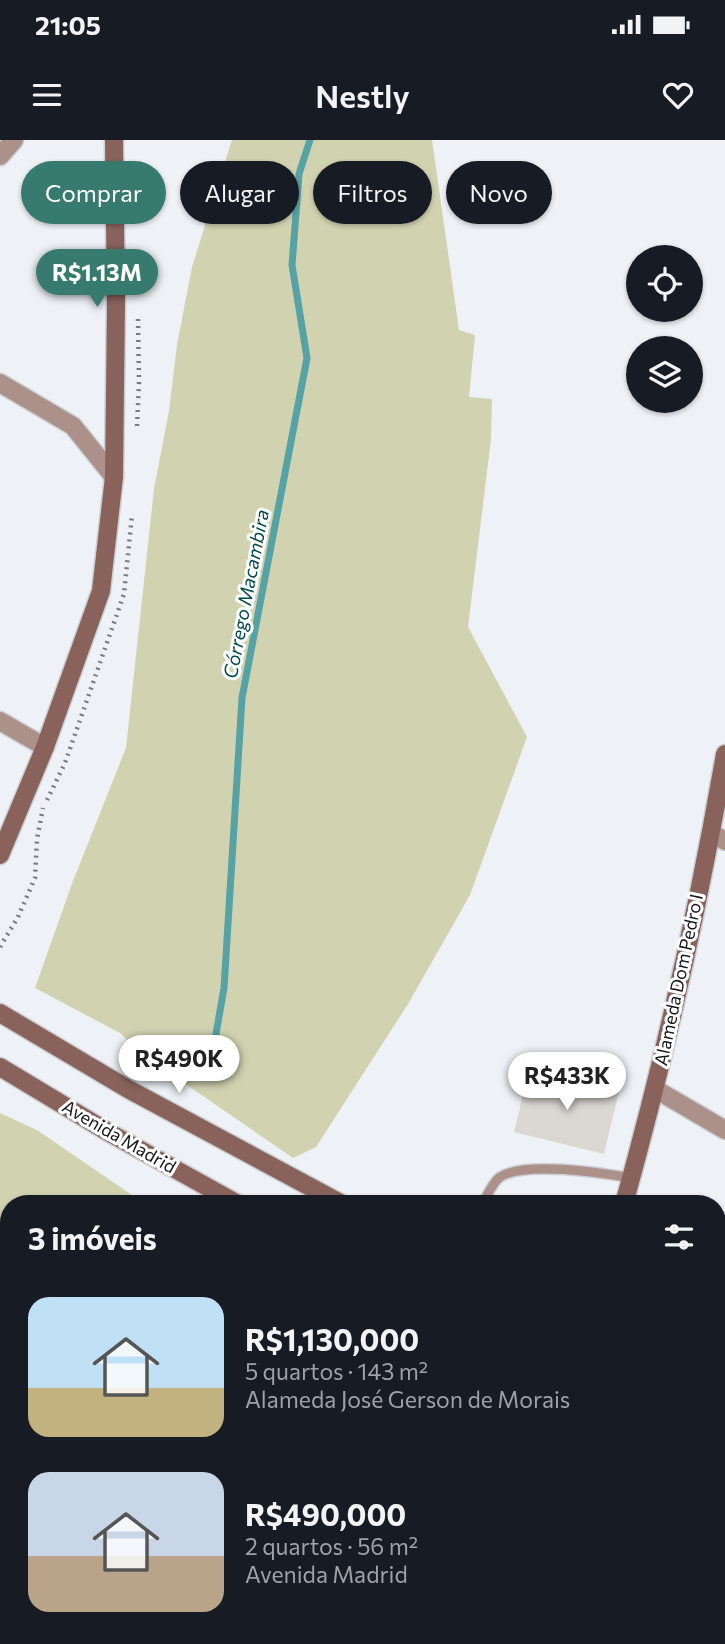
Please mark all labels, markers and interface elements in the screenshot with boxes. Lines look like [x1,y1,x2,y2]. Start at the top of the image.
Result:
text: 21:05 [35,9,101,40]
text: Nestly [315,75,410,115]
icon: menu [28,76,66,114]
icon: heart [659,76,697,114]
chip: Comprar [21,161,166,224]
chip: Alugar [180,161,299,224]
chip: Filtros [313,161,432,224]
chip: Novo [446,161,552,224]
map controls [626,245,703,413]
button: locate [626,245,703,322]
pin: R$1.13M [32,250,162,309]
text: R$1.13M [52,258,142,286]
button: layers [626,336,703,413]
water label: Córrego Macambira [218,507,273,680]
street label: Alameda Dom Pedro I [649,892,707,1068]
pin: R$490K [122,1035,236,1095]
text: R$490K [135,1044,223,1072]
pin: R$433K [510,1052,624,1112]
text: R$433K [524,1061,610,1089]
street label: Avenida Madrid [59,1095,180,1178]
icon: filters [660,1218,698,1256]
text: 3 imóveis [28,1219,157,1256]
text: R$1,130,000 [245,1320,419,1357]
icon: home [84,1325,168,1409]
text: 5 quartos · 143 m² [245,1357,428,1385]
text: Alameda José Gerson de Morais [245,1385,570,1413]
text: R$490,000 [245,1495,406,1532]
icon: home [84,1500,168,1584]
text: 2 quartos · 56 m² [245,1532,418,1560]
text: Avenida Madrid [245,1560,408,1588]

